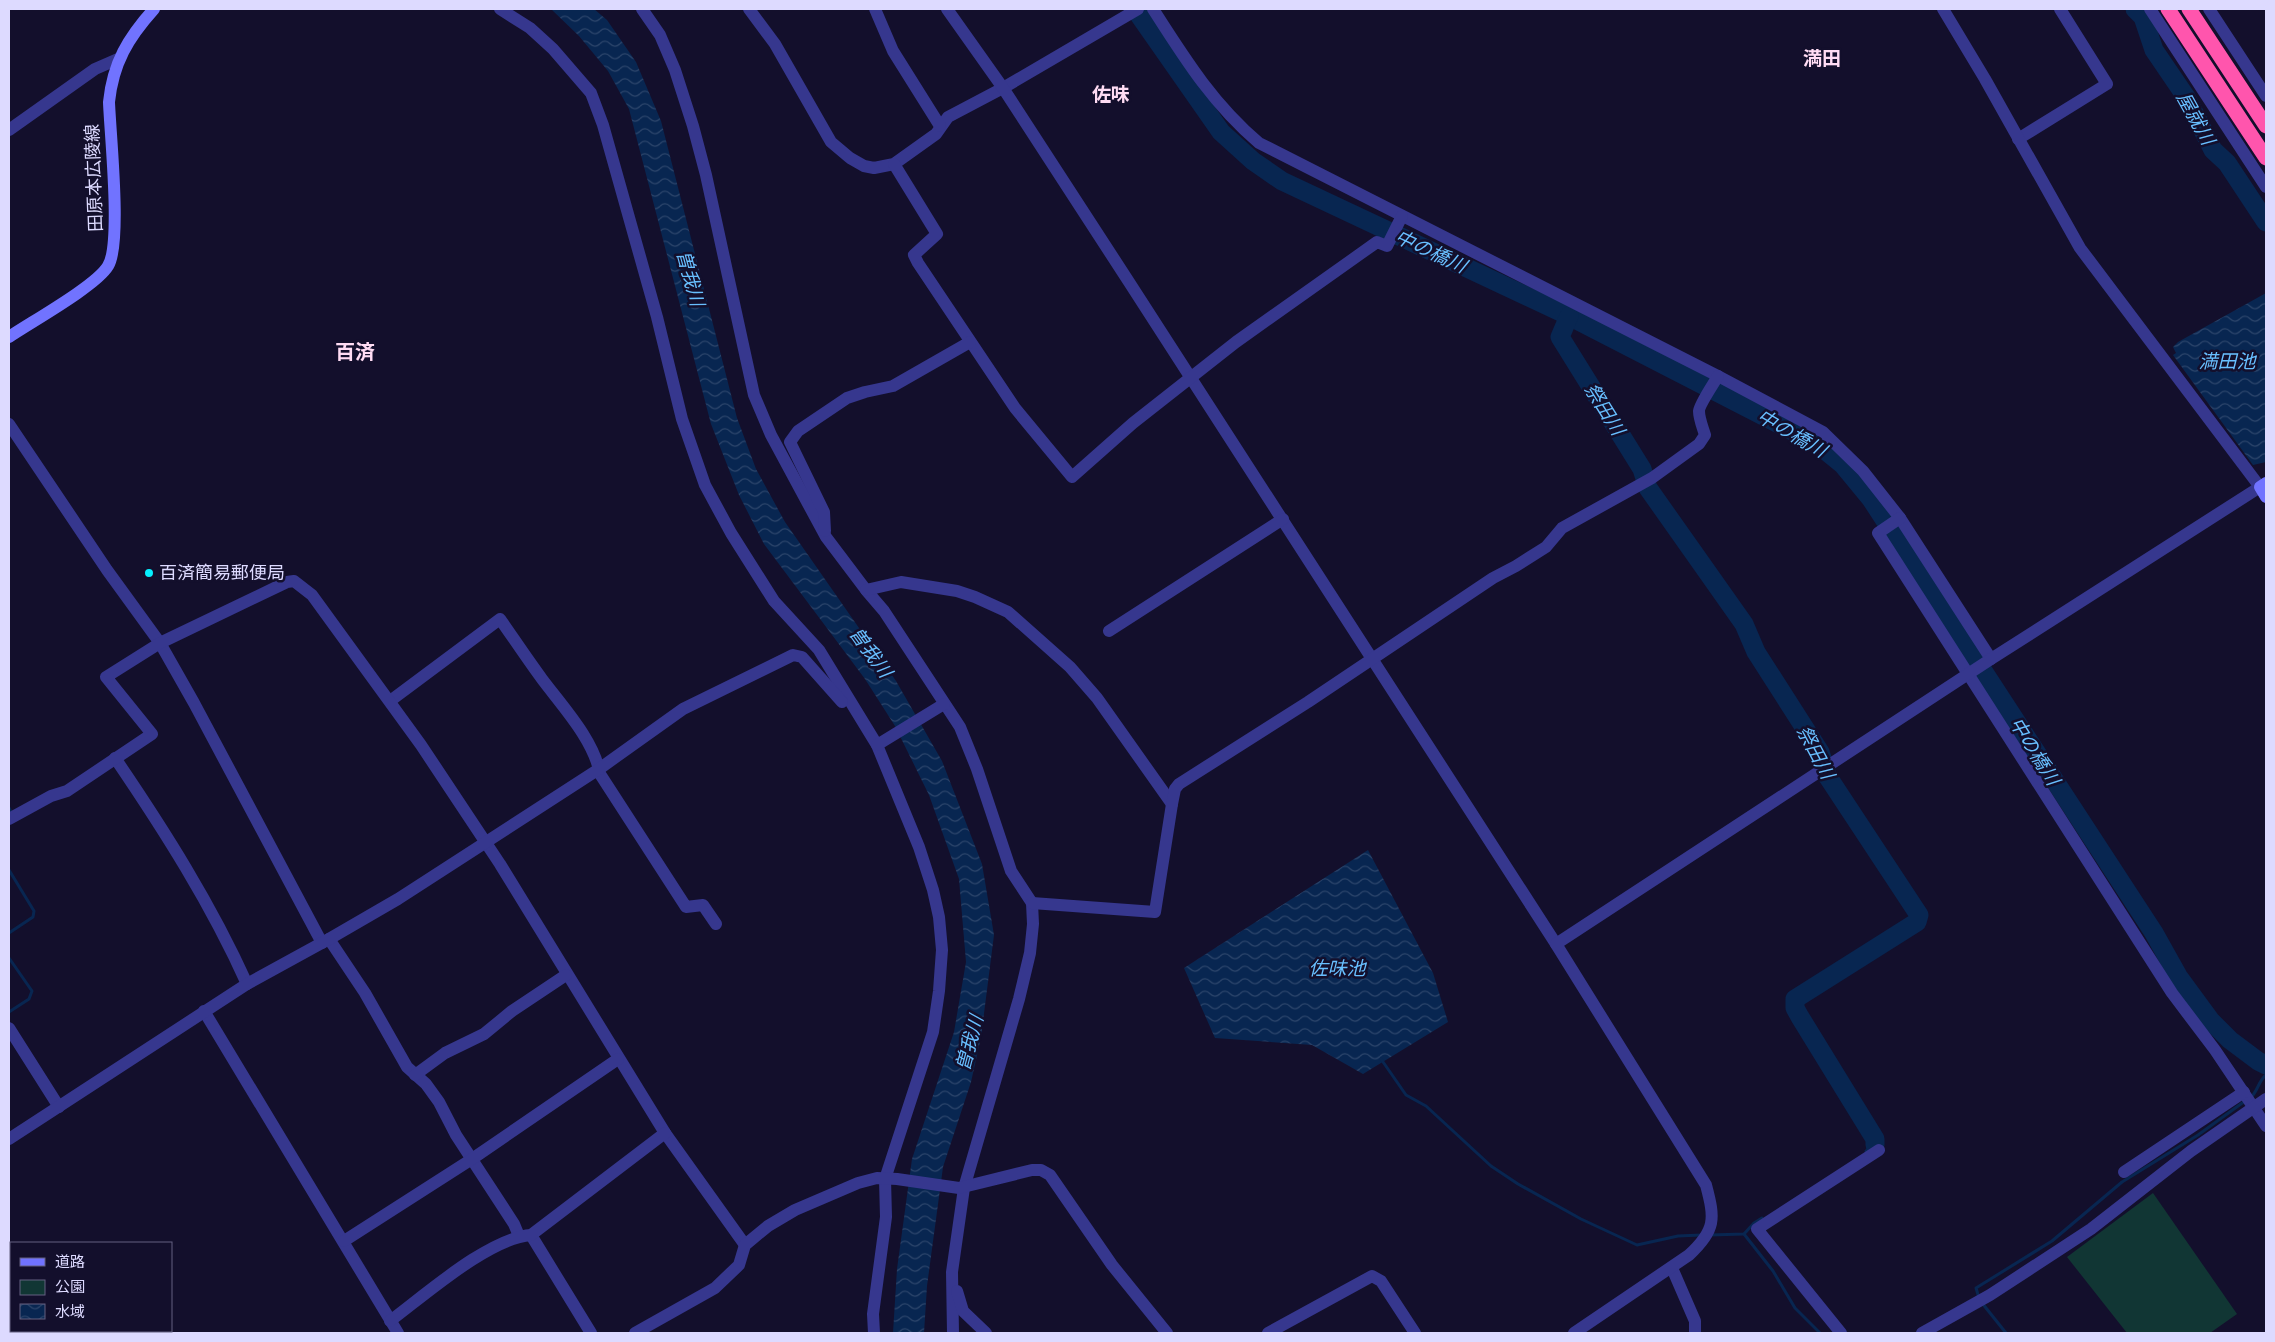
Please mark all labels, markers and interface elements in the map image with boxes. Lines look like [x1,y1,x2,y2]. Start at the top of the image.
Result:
district label: 満田 [1803,46,1841,69]
district label: 佐味 [1092,82,1130,105]
water label: 屋就川 [2173,87,2221,150]
street label: 田原本広陵線 [80,124,106,232]
water label: 中の橋川 [1392,224,1472,278]
water label: 曽我川 [673,247,710,310]
district label: 百済 [335,339,375,363]
water label: 満田池 [2198,349,2257,372]
water label: 祭田川 [1581,378,1631,441]
water label: 中の橋川 [1754,404,1833,463]
place label: 百済簡易郵便局 [159,561,285,583]
marker: 百済簡易郵便局 [143,567,155,579]
water label: 曽我川 [845,622,899,683]
water label: 中の橋川 [2006,712,2066,791]
water label: 祭田川 [1793,721,1841,784]
water label: 佐味池 [1308,956,1367,979]
water label: 曽我川 [950,1010,988,1073]
legend [10,1242,172,1332]
text: 道路 [55,1252,85,1270]
text: 公園 [55,1277,85,1295]
text: 水域 [55,1302,85,1320]

